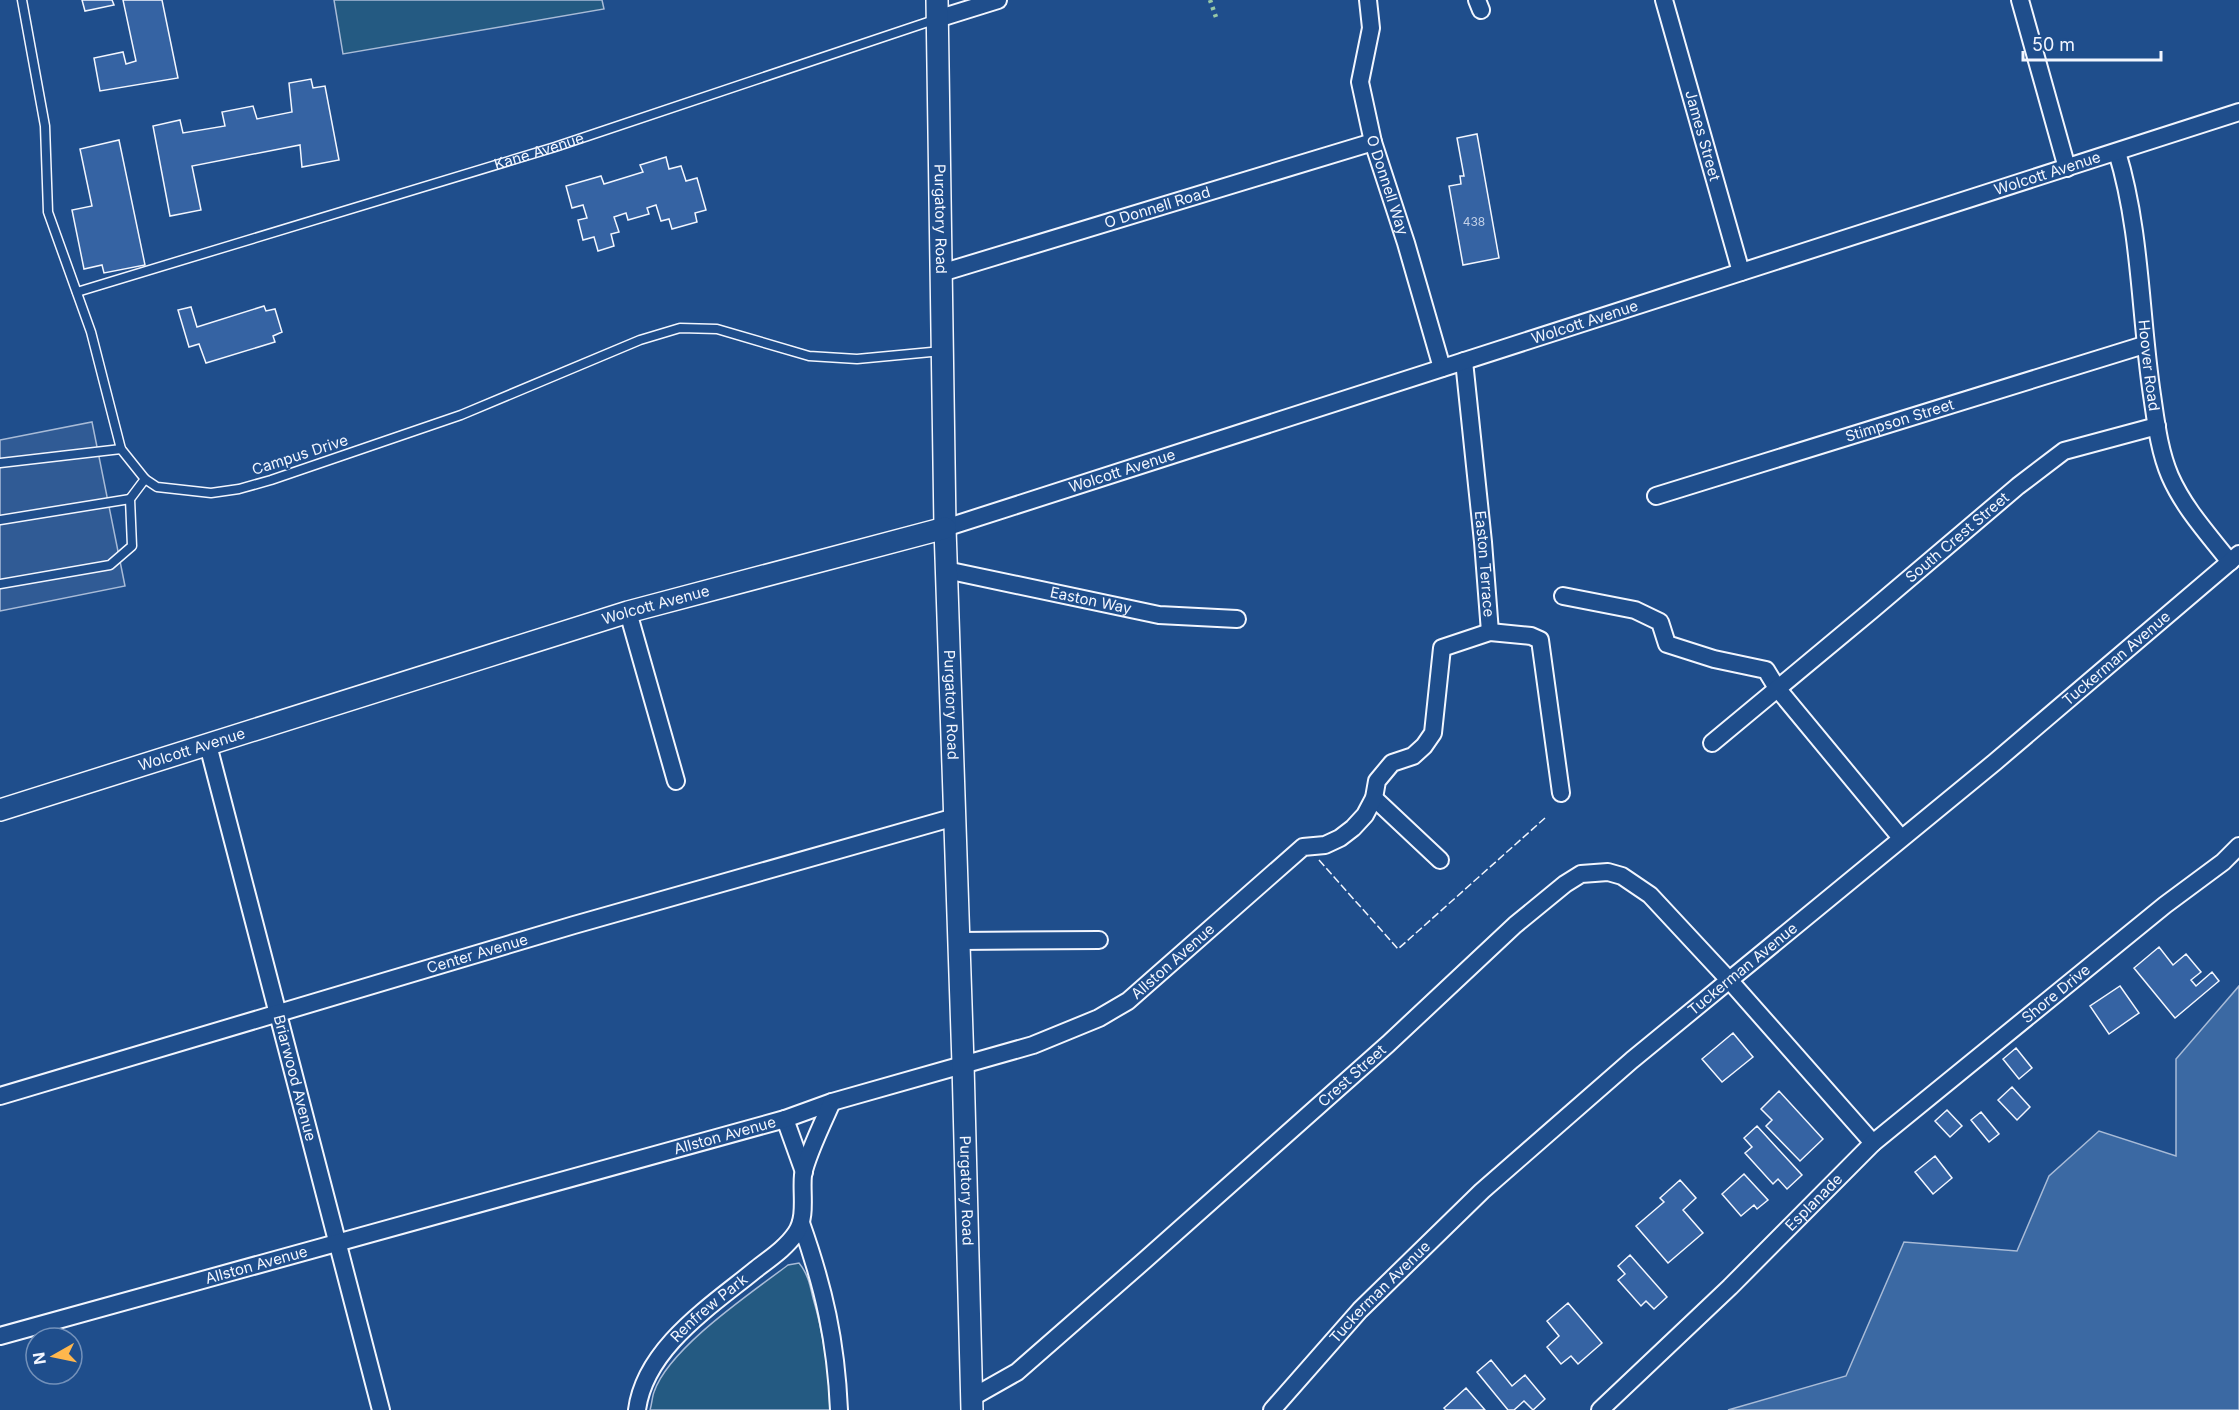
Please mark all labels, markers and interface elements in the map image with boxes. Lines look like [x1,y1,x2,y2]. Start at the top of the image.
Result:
scale bar [2023,24,2161,62]
text: 50 m [2032,34,2075,55]
street label: James Street [1681,88,1725,183]
street label: Kane Avenue [492,128,586,174]
street label: O Donnell Way [1363,133,1413,238]
street label: Wolcott Avenue [1992,147,2103,199]
street label: Purgatory Road [930,164,951,274]
street label: O Donnell Road [1102,182,1212,232]
house number: 438 [1463,214,1485,229]
street label: Wolcott Avenue [1529,296,1640,348]
street label: Hoover Road [2135,319,2164,412]
street label: Stimpson Street [1843,394,1956,446]
street label: Campus Drive [249,430,350,479]
street label: Wolcott Avenue [1066,445,1178,497]
street label: South Crest Street [1901,488,2013,586]
street label: Easton Terrace [1471,510,1499,618]
street label: Wolcott Avenue [599,581,711,629]
street label: Easton Way [1048,582,1134,618]
street label: Tuckerman Avenue [2058,607,2174,709]
street label: Purgatory Road [940,650,963,760]
street label: Wolcott Avenue [136,723,247,775]
street label: Tuckerman Avenue [1684,918,1801,1019]
street label: Allston Avenue [1127,919,1218,1003]
street label: Center Avenue [424,929,530,977]
street label: Shore Drive [2017,960,2094,1027]
street label: Briarwood Avenue [270,1013,321,1143]
street label: Crest Street [1314,1040,1390,1111]
street label: Allston Avenue [671,1112,778,1158]
street label: Purgatory Road [956,1135,978,1246]
street label: Esplanade [1781,1169,1846,1235]
street label: Tuckerman Avenue [1325,1237,1434,1347]
street label: Allston Avenue [203,1241,309,1288]
street label: Renfrew Park [666,1269,752,1346]
north arrow [24,1326,84,1386]
text: N [28,1351,50,1366]

